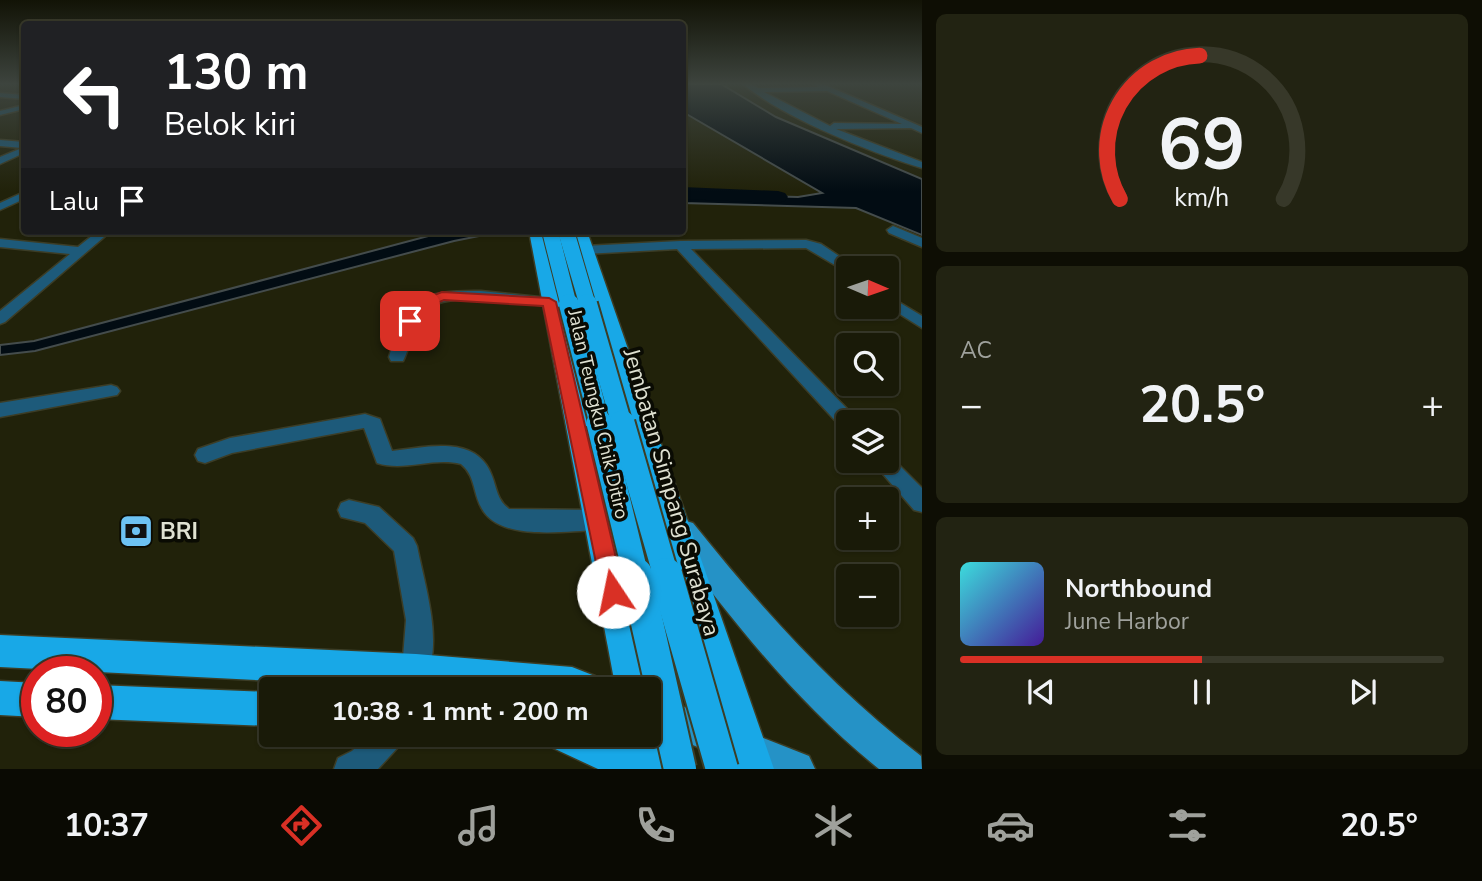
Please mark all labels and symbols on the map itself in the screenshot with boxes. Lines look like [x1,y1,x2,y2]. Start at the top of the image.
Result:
north arrow [836,256,900,318]
pin [380,291,440,351]
street label: Jalan Teungku Chik Ditiro [561,306,635,522]
street label: Jembatan Simpang Surabaya [615,344,727,640]
bank icon: BRI [117,512,155,550]
place label: BRI [160,516,198,547]
position arrow [576,555,650,629]
speed limit sign: 80 [21,656,112,747]

